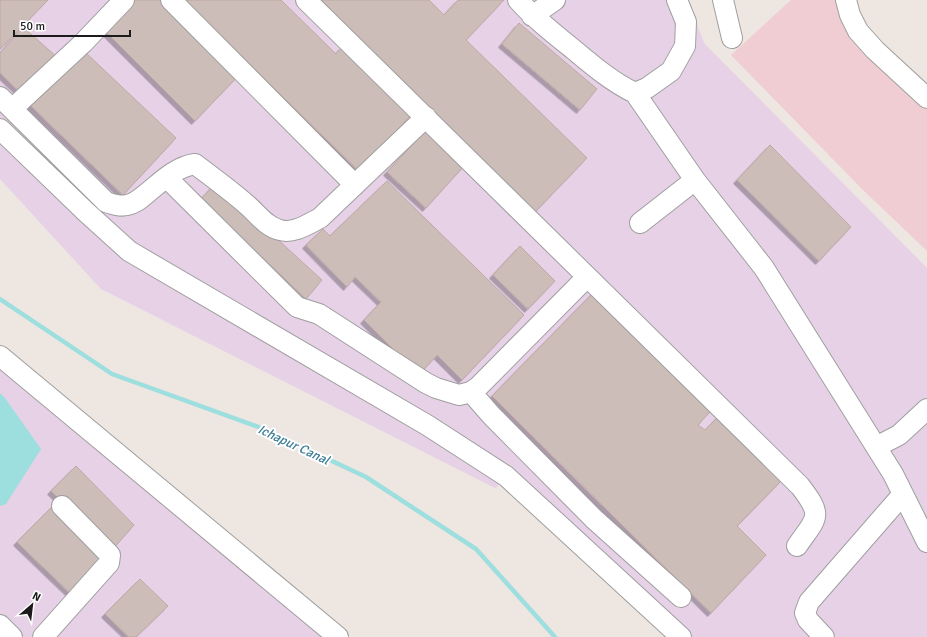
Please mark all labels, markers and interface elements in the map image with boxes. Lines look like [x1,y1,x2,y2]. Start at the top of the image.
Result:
scale bar [14,12,130,38]
text: 50 m [20,19,45,34]
water label: Ichapur Canal [255,421,333,469]
north arrow [12,585,52,625]
text: N [30,589,43,604]

